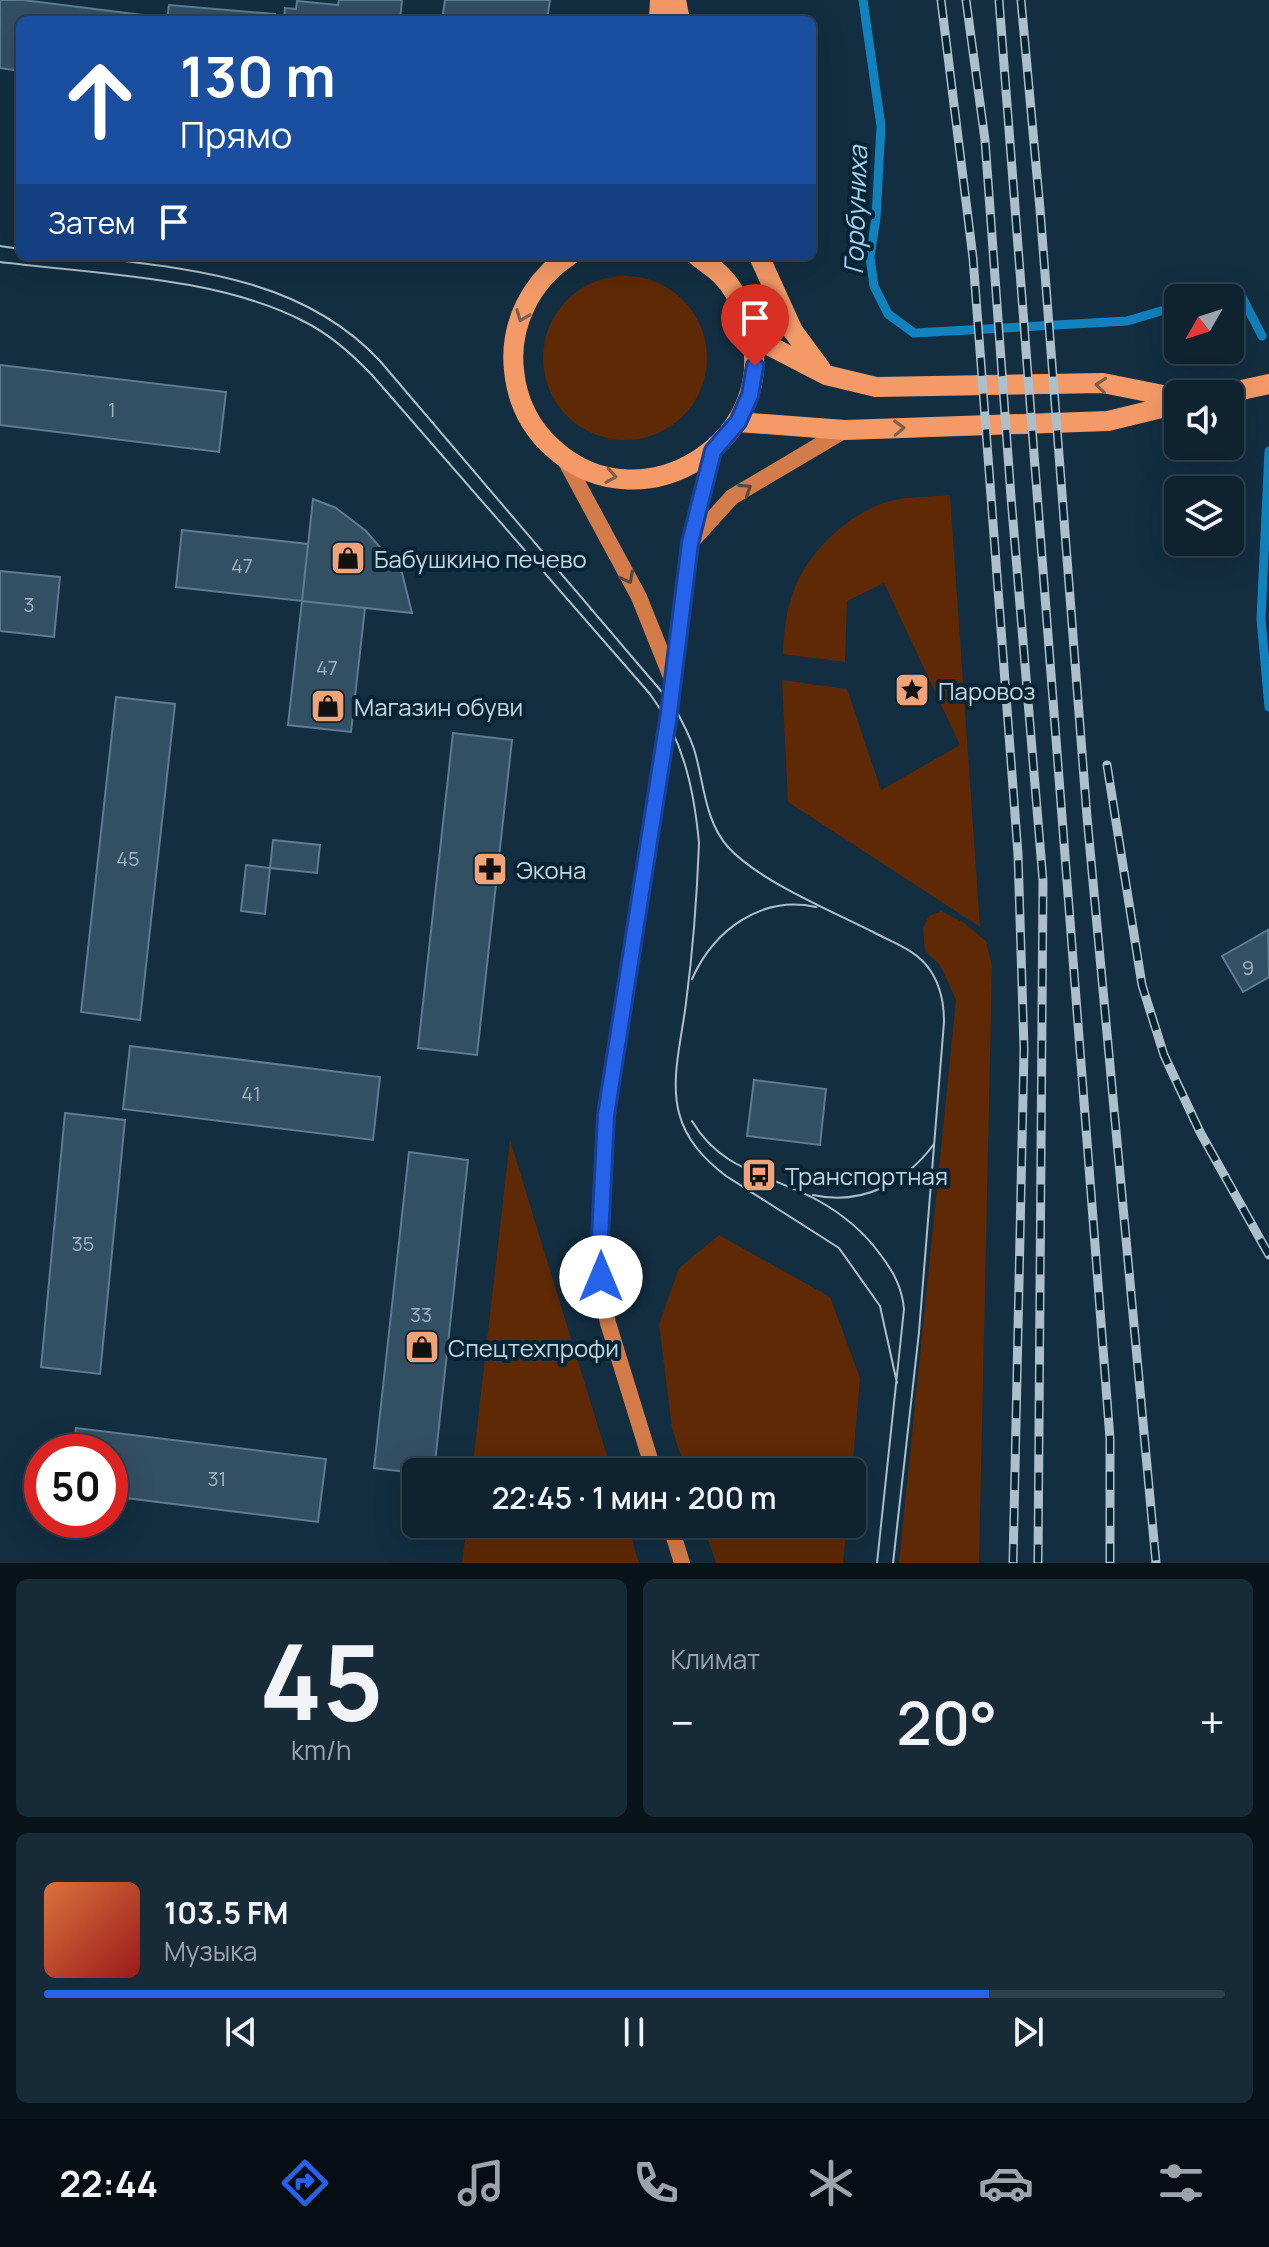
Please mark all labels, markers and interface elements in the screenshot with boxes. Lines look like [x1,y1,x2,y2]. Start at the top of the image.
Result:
text: 130 m [180,37,336,114]
icon: ahead [48,48,152,152]
text: Прямо [180,110,292,159]
water label: Горбуниха [835,144,875,275]
icon: arrive [152,200,196,244]
text: Затем [48,202,136,243]
pin [721,284,789,366]
north arrow [1164,284,1244,364]
map controls [1164,284,1244,556]
icon: arrive [733,296,777,340]
one-way arrow [515,308,532,322]
one-way arrow [1094,377,1107,394]
button: sound [1164,380,1244,460]
house number: 1 [108,396,116,423]
one-way arrow [893,420,906,437]
one-way arrow [604,467,617,484]
button: layers [1164,476,1244,556]
one-way arrow [737,483,751,498]
shop icon: Бабушкино печево [329,539,367,577]
place label: Бабушкино печево [374,542,587,575]
house number: 47 [231,552,253,579]
one-way arrow [619,569,634,584]
house number: 3 [23,591,35,618]
house number: 47 [316,654,338,681]
place icon: Паровоз [893,671,931,709]
place label: Паровоз [938,674,1035,707]
shop icon: Магазин обуви [309,687,347,725]
place label: Магазин обуви [354,690,523,723]
house number: 45 [116,845,140,872]
pharmacy icon: Экона [471,850,509,888]
place label: Экона [516,853,586,886]
house number: 9 [1242,954,1254,981]
house number: 41 [241,1080,261,1107]
bus stop icon: Транспортная [740,1156,778,1194]
place label: Транспортная [785,1159,948,1192]
house number: 35 [72,1230,94,1257]
position arrow [559,1235,643,1319]
house number: 33 [410,1301,432,1328]
shop icon: Спецтехпрофи [403,1328,441,1366]
place label: Спецтехпрофи [448,1331,619,1364]
speed limit sign: 50 [24,1434,128,1538]
house number: 31 [208,1465,226,1492]
text: 22:45 · 1 мин · 200 m [492,1477,776,1518]
text: 45 [259,1609,383,1751]
text: Климат [671,1641,760,1677]
text: 20° [897,1681,997,1763]
text: − [671,1692,694,1752]
text: + [1200,1692,1225,1752]
text: km/h [291,1732,351,1768]
text: 103.5 FM [164,1892,288,1933]
text: Музыка [164,1933,258,1969]
icon: previous [219,2010,263,2054]
icon: pause [612,2010,656,2054]
icon: next [1006,2010,1050,2054]
icon: directions [277,2155,333,2211]
icon: music [453,2155,509,2211]
icon: phone [628,2155,684,2211]
icon: climate [803,2155,859,2211]
icon: car [978,2155,1034,2211]
icon: filters [1153,2155,1209,2211]
text: 22:44 [60,2159,158,2208]

